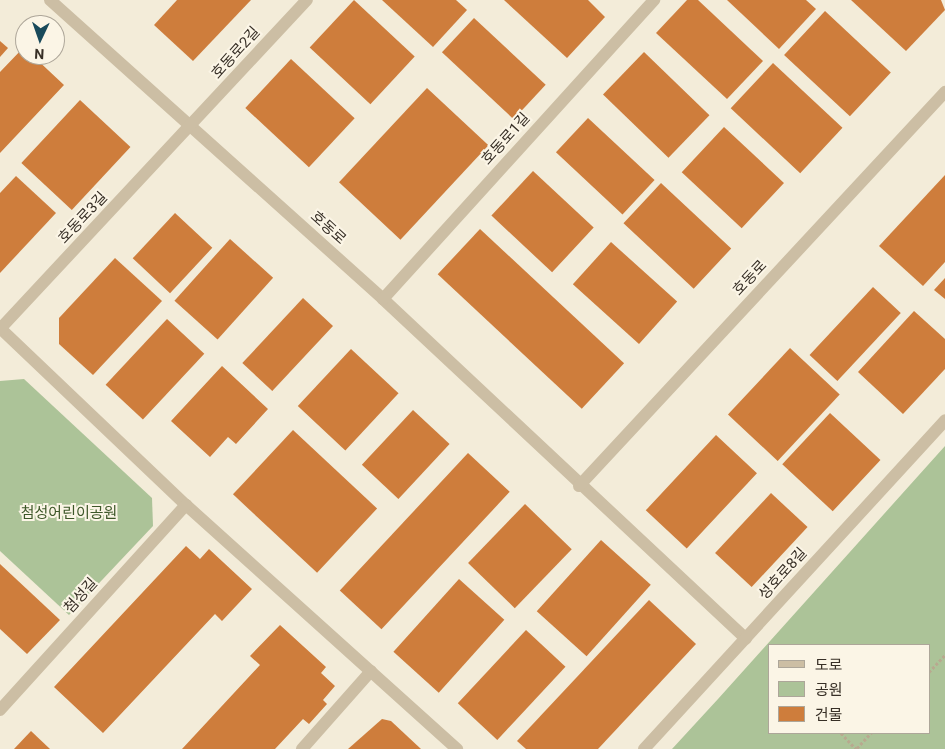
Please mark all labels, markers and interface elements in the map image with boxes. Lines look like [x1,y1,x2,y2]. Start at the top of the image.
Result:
north arrow [15,15,65,65]
street label: 호동로2길 [208,23,264,83]
text: N [34,46,45,62]
street label: 호동로1길 [478,109,534,169]
street label: 호동로3길 [55,189,111,247]
street label: 호동로 [307,207,349,249]
street label: 호동로 [729,257,771,299]
park label: 첨성어린이공원 [21,505,117,523]
street label: 성호로8길 [755,544,811,604]
street label: 첨성길 [60,575,102,617]
legend [768,644,930,734]
text: 도로 [815,656,843,674]
text: 공원 [815,681,843,699]
text: 건물 [815,706,843,724]

